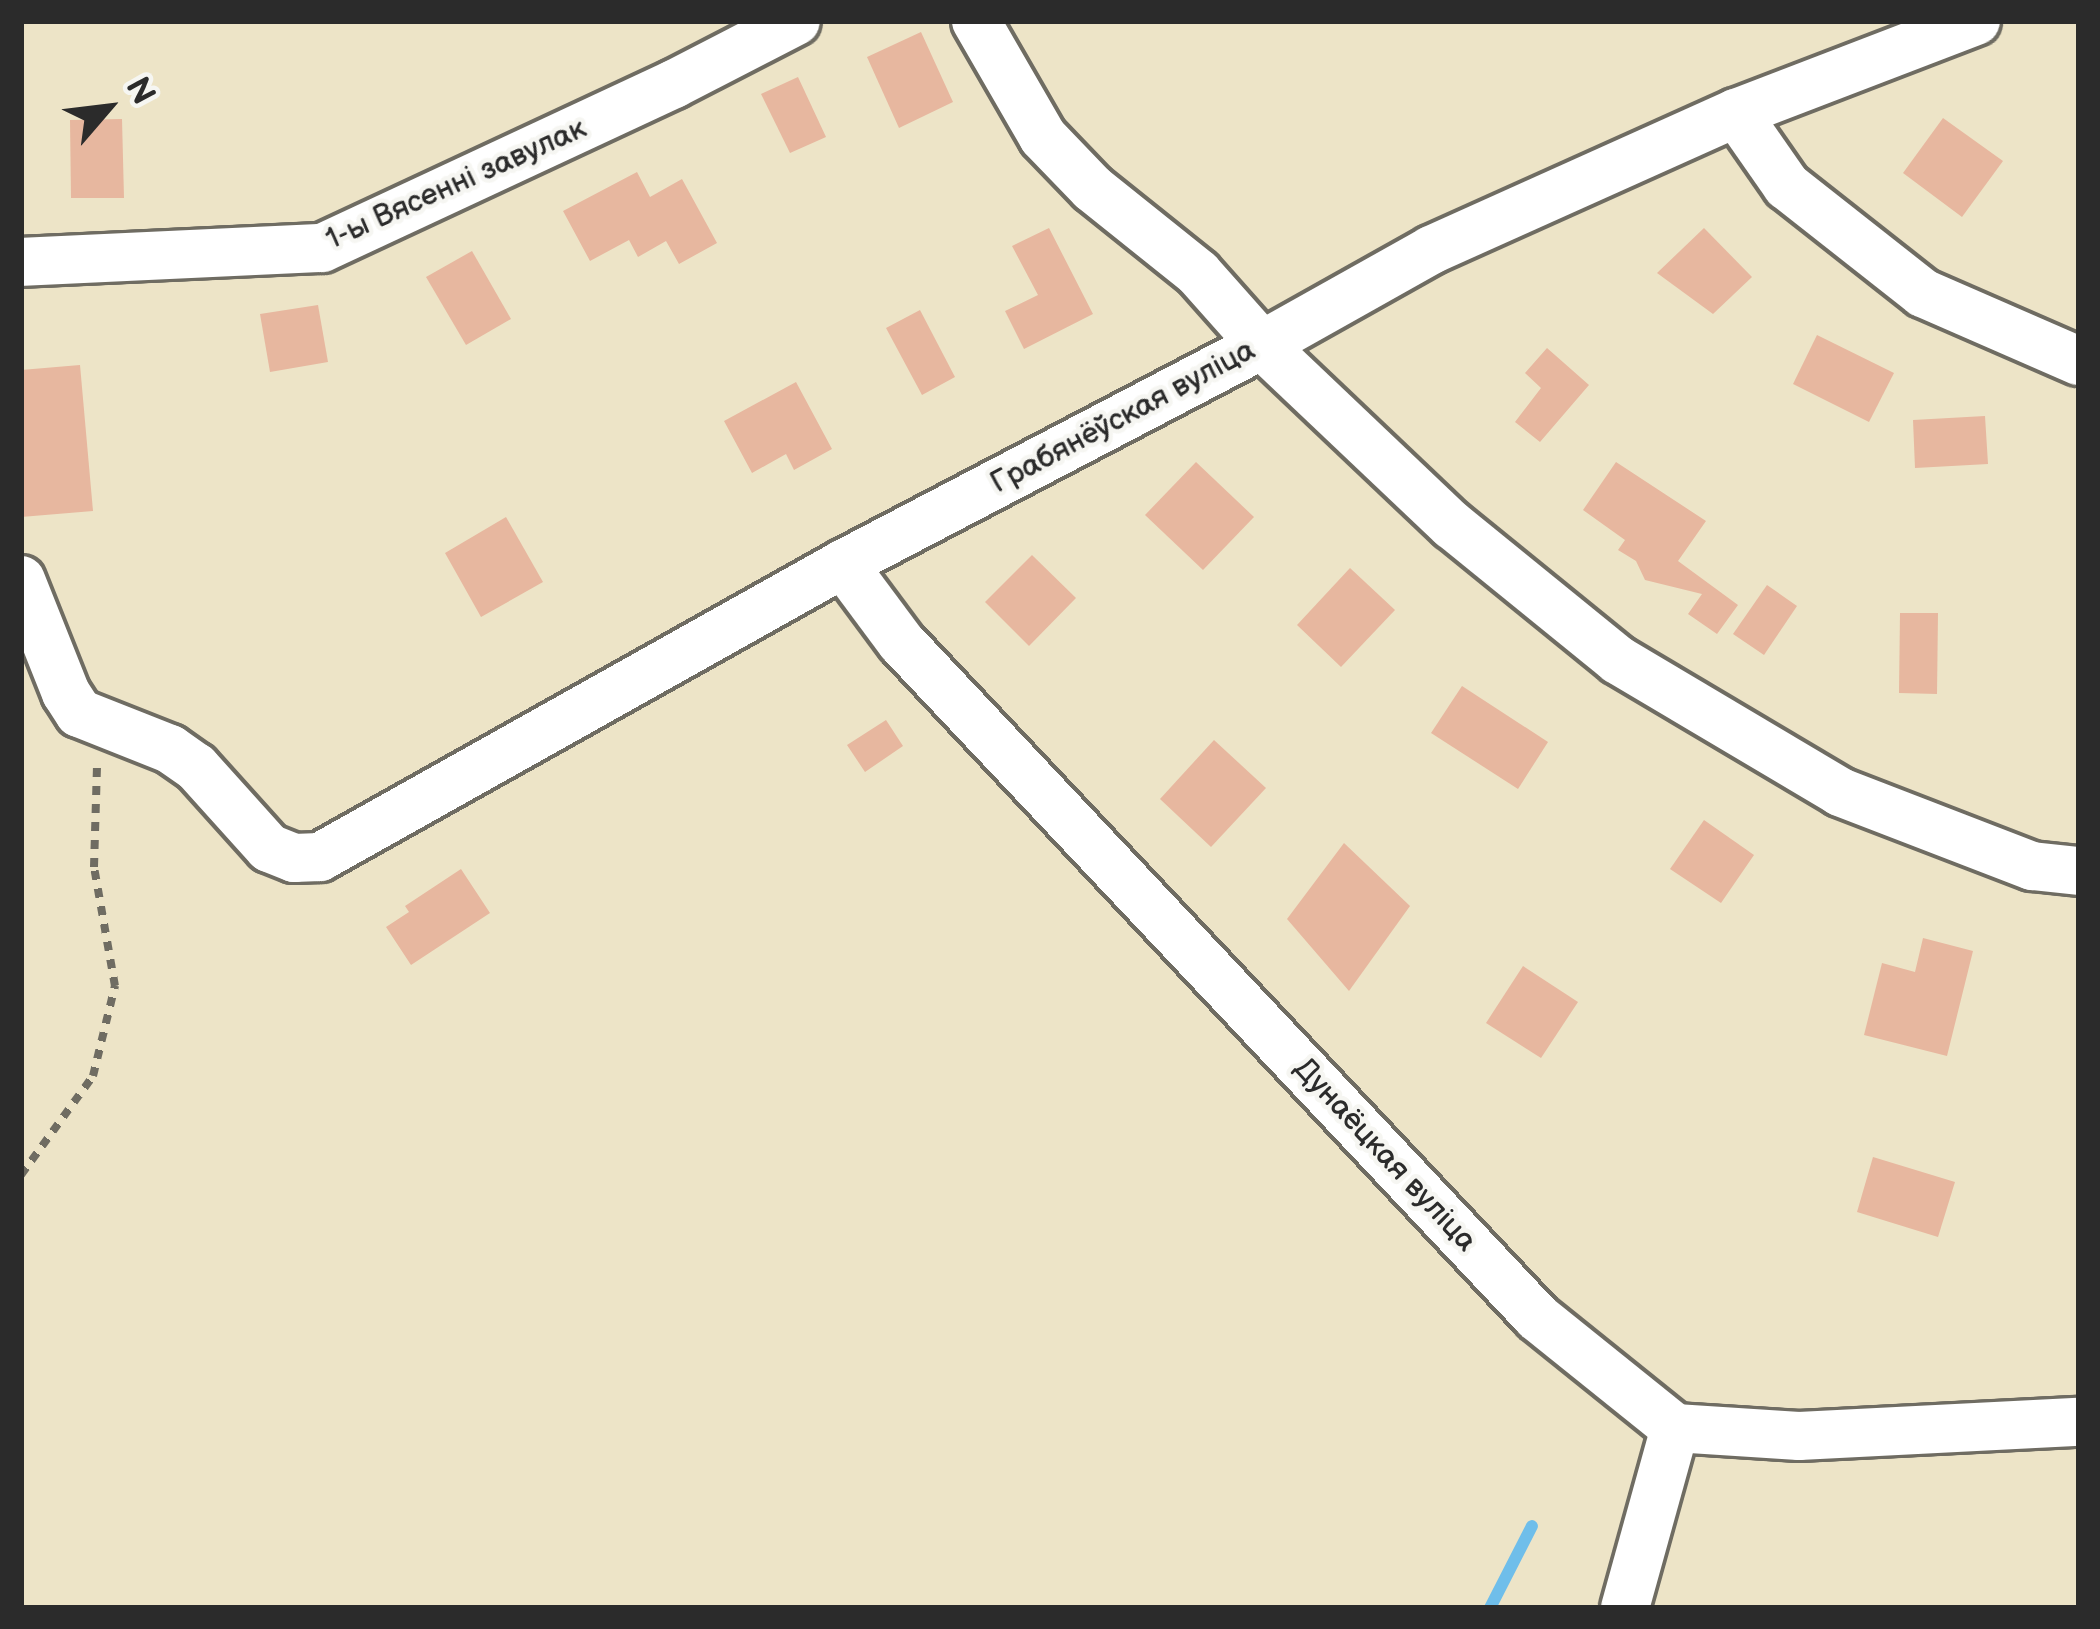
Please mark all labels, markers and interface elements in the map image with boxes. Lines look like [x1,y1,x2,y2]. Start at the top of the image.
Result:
north arrow [48,48,168,168]
text: N [116,71,163,111]
street label: 1-ы Вясенні завулак [320,110,592,258]
street label: Грабянёўская вуліца [985,332,1261,502]
street label: Дунаёцкая вуліца [1286,1051,1484,1259]

